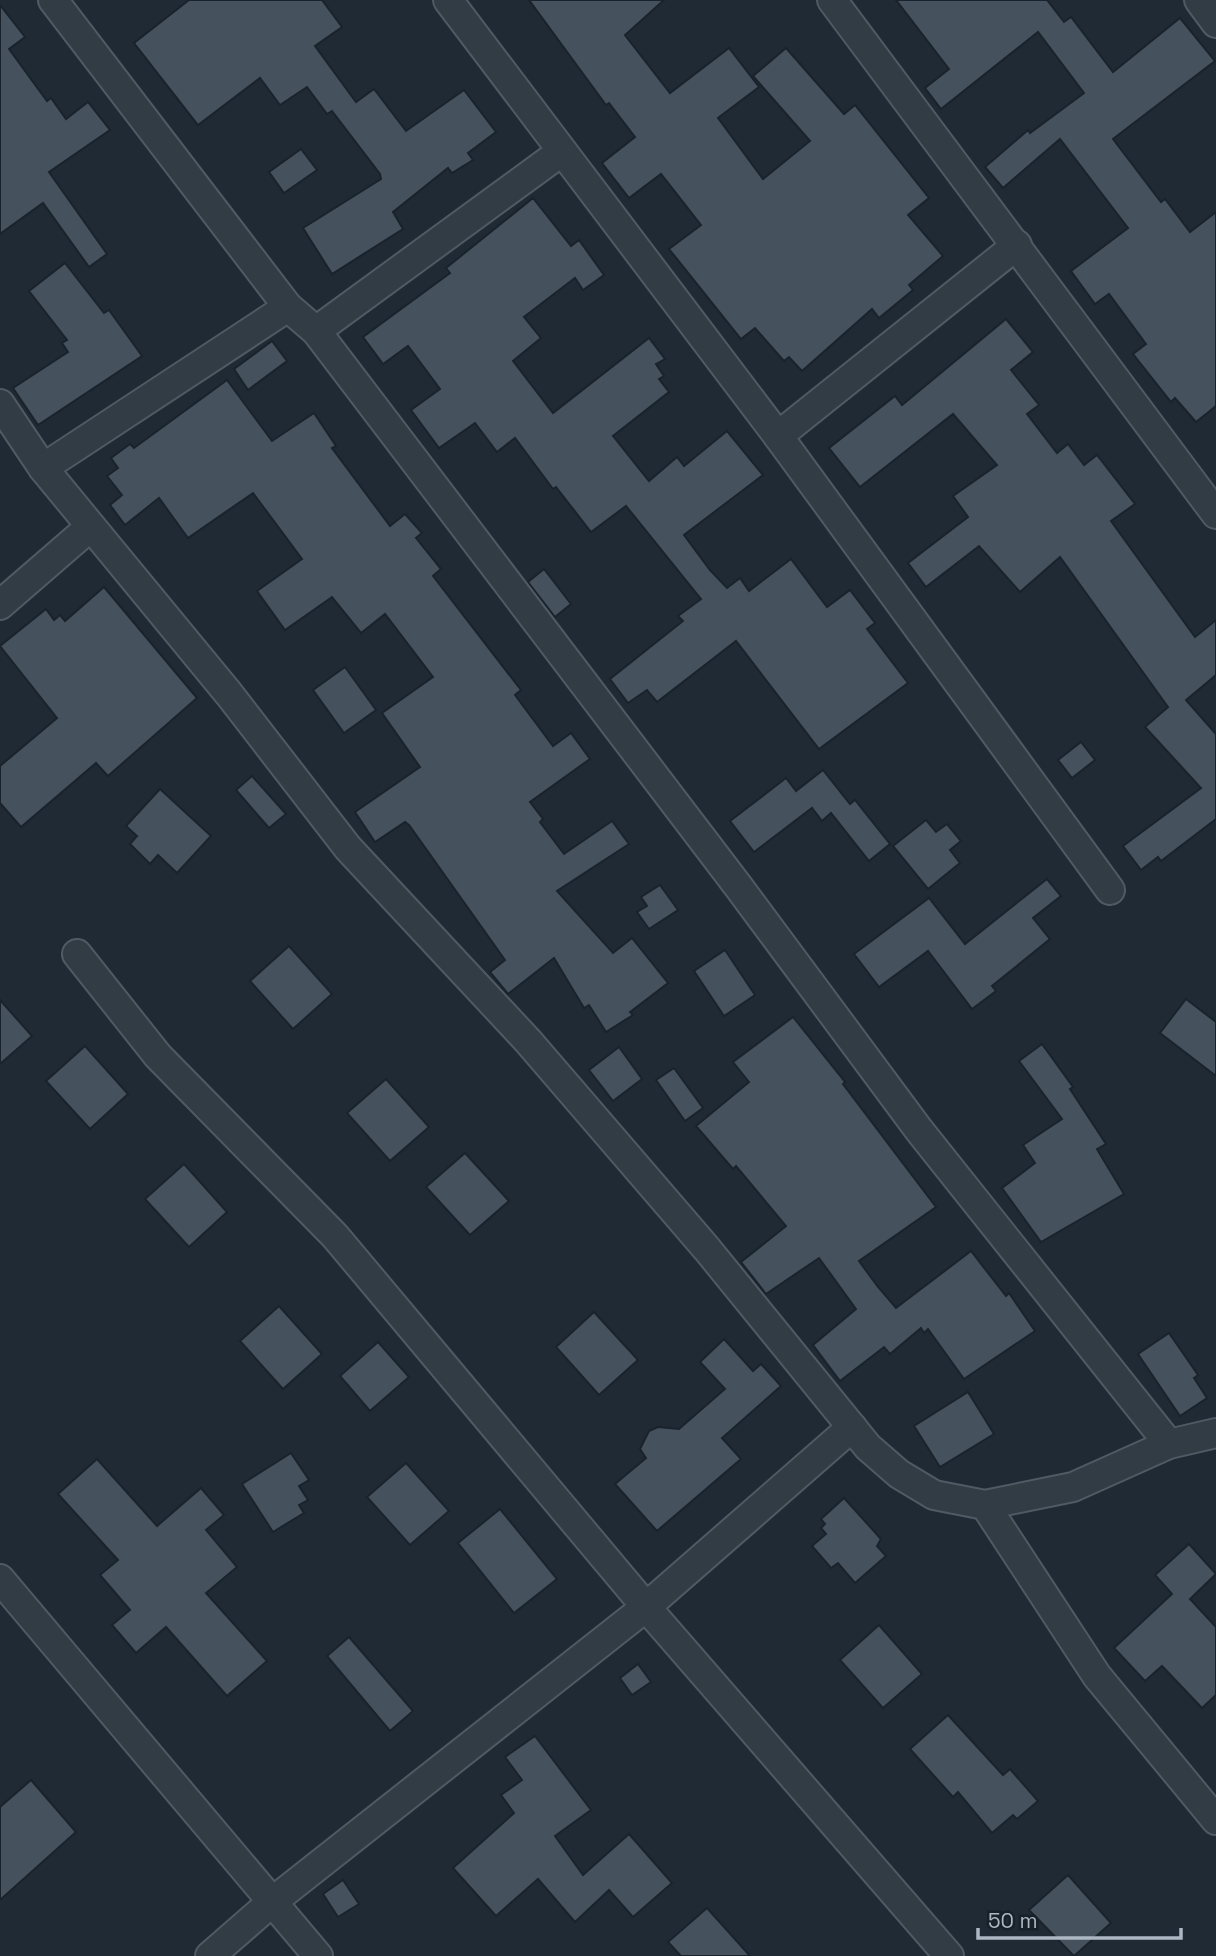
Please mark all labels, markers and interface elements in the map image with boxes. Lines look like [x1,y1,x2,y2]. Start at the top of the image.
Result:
scale bar [978,1896,1181,1940]
text: 50 m [988,1907,1038,1934]

